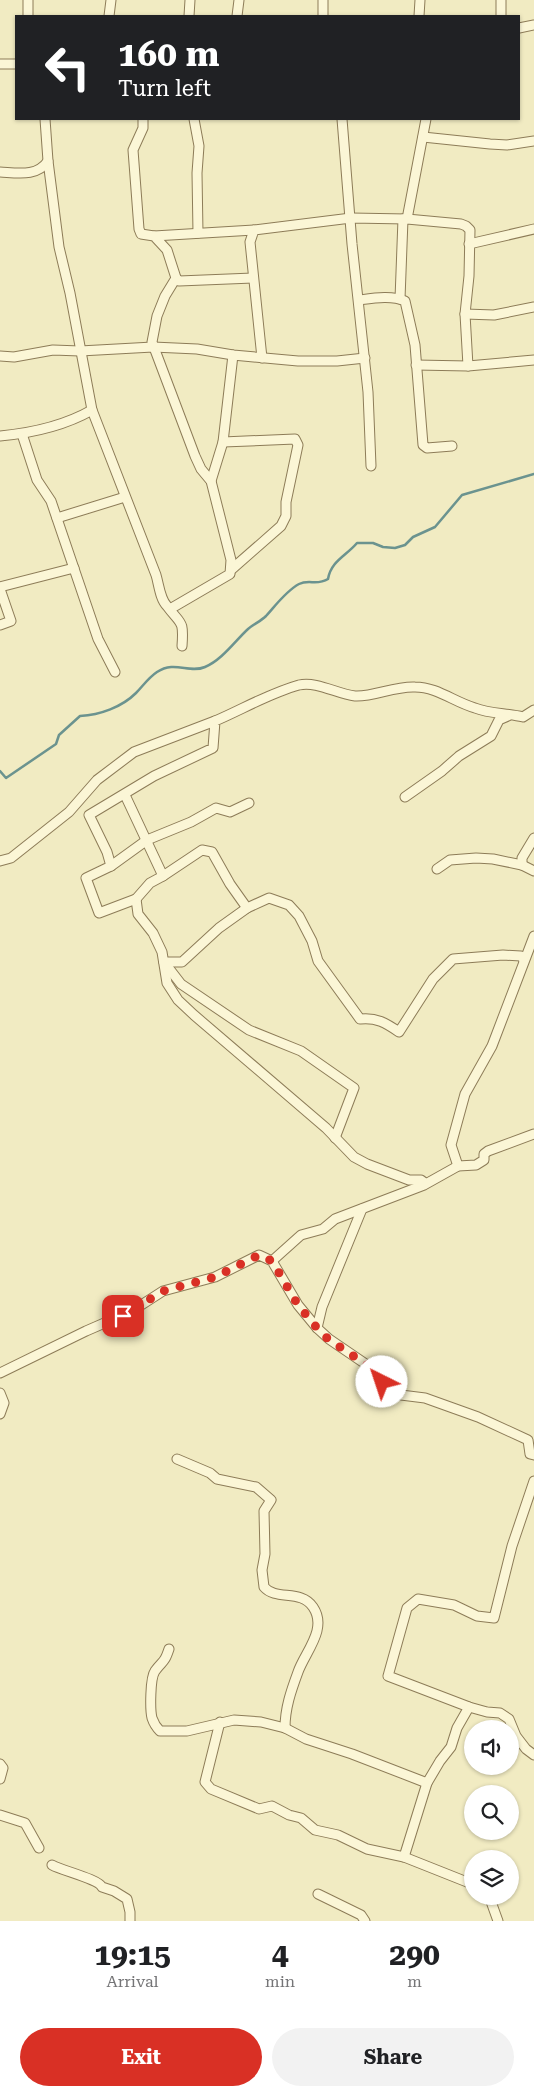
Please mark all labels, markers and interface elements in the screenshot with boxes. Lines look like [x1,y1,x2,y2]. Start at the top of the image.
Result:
text: 160 m [118,34,219,75]
icon: left [35,35,100,100]
text: Turn left [118,76,211,101]
pin [102,1295,144,1337]
icon: arrive [109,1302,137,1330]
position arrow [355,1355,407,1407]
map controls [464,1720,519,1905]
button: sound [464,1720,519,1775]
button: search [464,1785,519,1840]
button: layers [464,1850,519,1905]
text: 19:15 [94,1937,171,1972]
text: 4 [272,1937,288,1972]
text: 290 [389,1937,440,1972]
text: Arrival [107,1972,159,1991]
text: min [265,1972,295,1991]
text: m [407,1972,422,1991]
button: Exit [20,2028,262,2086]
button: Share [272,2028,514,2086]

